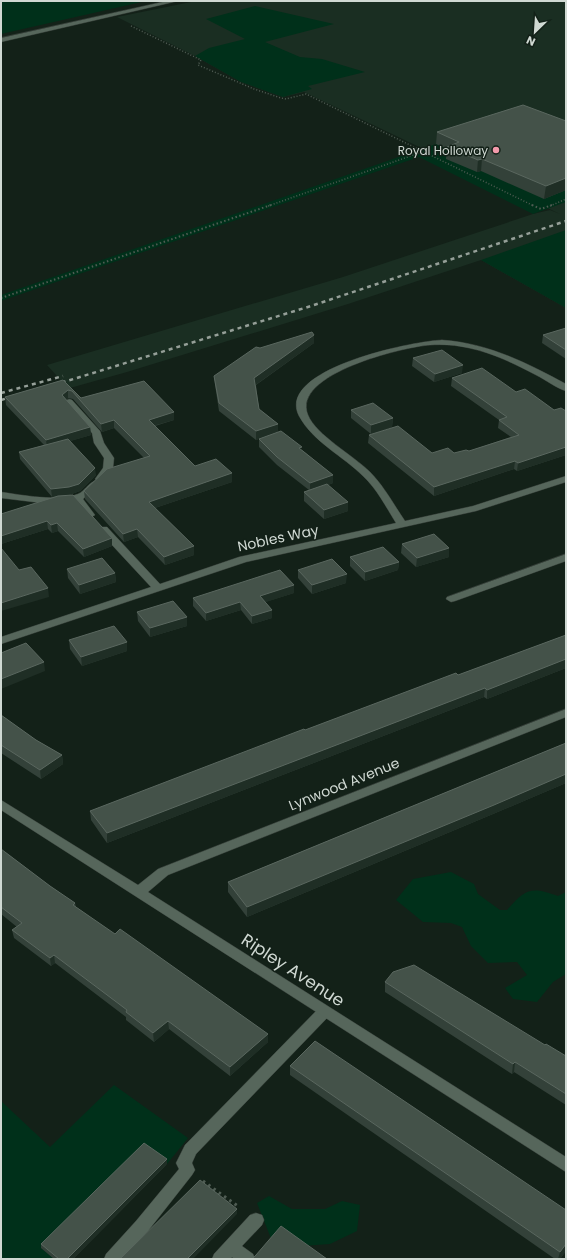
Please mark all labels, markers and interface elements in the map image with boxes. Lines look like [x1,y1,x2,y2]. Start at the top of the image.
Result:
north arrow [515,12,555,52]
text: N [524,32,538,50]
place label: Royal Holloway [398,142,488,159]
marker: Royal Holloway [491,145,501,155]
street label: Nobles Way [236,520,321,556]
street label: Lynwood Avenue [286,752,403,815]
street label: Ripley Avenue [237,928,349,1012]

